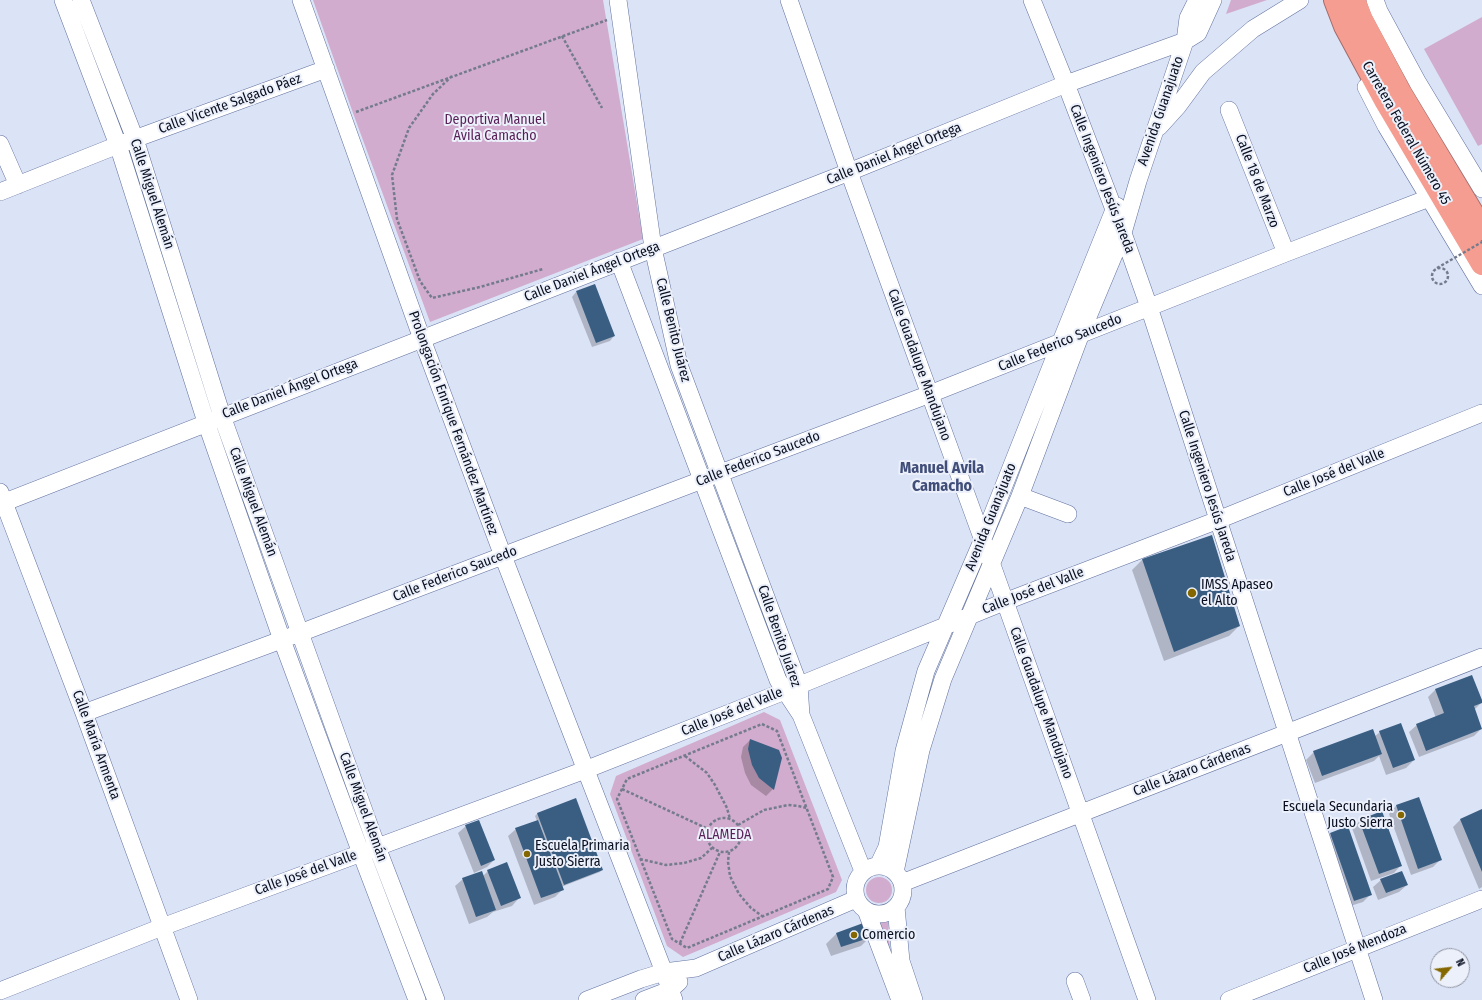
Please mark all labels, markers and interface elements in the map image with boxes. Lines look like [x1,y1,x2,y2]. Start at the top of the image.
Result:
street label: Avenida Guanajuato [1134,54,1188,168]
street label: Carretera Federal Número 45 [1358,58,1454,208]
street label: Calle Vicente Salgado Páez [156,70,304,138]
street label: Calle Ingeniero Jesús Jareda [1066,102,1138,256]
park label: Deportiva Manuel Avila Camacho [444,112,546,144]
street label: Calle Daniel Ángel Ortega [824,119,964,189]
street label: Calle 18 de Marzo [1231,132,1283,230]
street label: Calle Miguel Alemán [126,137,178,251]
street label: Calle Daniel Ángel Ortega [522,238,662,306]
street label: Calle Benito Juárez [652,276,694,384]
street label: Calle Guadalupe Mandujano [884,287,954,443]
street label: Prolongación Enrique Fernández Martínez [405,309,501,537]
street label: Calle Federico Saucedo [996,311,1124,375]
street label: Calle Daniel Ángel Ortega [220,355,360,423]
street label: Calle Ingeniero Jesús Jareda [1175,408,1239,564]
street label: Calle Federico Saucedo [694,428,822,490]
street label: Calle Miguel Alemán [225,445,281,559]
street label: Calle José del Valle [1281,445,1387,501]
district label: Manuel Avila Camacho [900,459,984,497]
street label: Avenida Guanajuato [962,461,1020,573]
street label: Calle Federico Saucedo [391,543,519,605]
street label: Calle José del Valle [980,564,1086,618]
place label: IMSS Apaseo el Alto [1201,577,1273,610]
street label: Calle Benito Juárez [754,583,804,689]
marker: IMSS Apaseo el Alto [1186,587,1198,599]
street label: Calle Guadalupe Mandujano [1006,625,1076,781]
street label: Calle José del Valle [679,684,785,740]
street label: Calle María Armenta [68,688,124,802]
street label: Calle Lázaro Cárdenas [1131,740,1253,800]
street label: Calle Miguel Alemán [335,750,391,864]
place label: Escuela Secundaria Justo Sierra [1283,799,1393,832]
marker: Escuela Secundaria Justo Sierra [1396,810,1406,820]
park label: ALAMEDA [699,827,751,843]
place label: Escuela Primaria Justo Sierra [535,838,630,870]
street label: Calle José del Valle [253,847,359,899]
marker: Escuela Primaria Justo Sierra [522,849,532,859]
street label: Calle Lázaro Cárdenas [715,902,837,966]
street label: Calle José Mendoza [1301,921,1409,977]
place label: Comercio [862,927,915,943]
marker: Comercio [849,930,859,940]
north arrow [1430,948,1470,988]
text: N [1453,957,1467,969]

